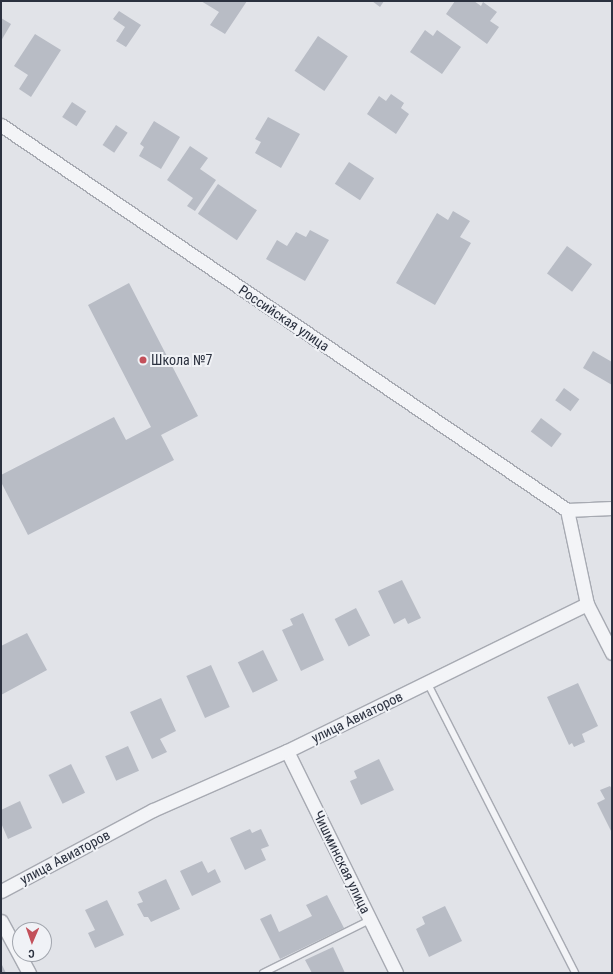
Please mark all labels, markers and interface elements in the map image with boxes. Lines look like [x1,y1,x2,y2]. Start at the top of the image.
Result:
street label: Российская улица [236,282,332,354]
place label: Школа №7 [151,352,212,368]
marker: Школа №7 [138,355,148,365]
street label: улица Авиаторов [309,688,405,746]
street label: Чишминская улица [310,808,374,916]
street label: улица Авиаторов [17,826,113,888]
north arrow [12,922,52,962]
text: С [28,947,35,960]

